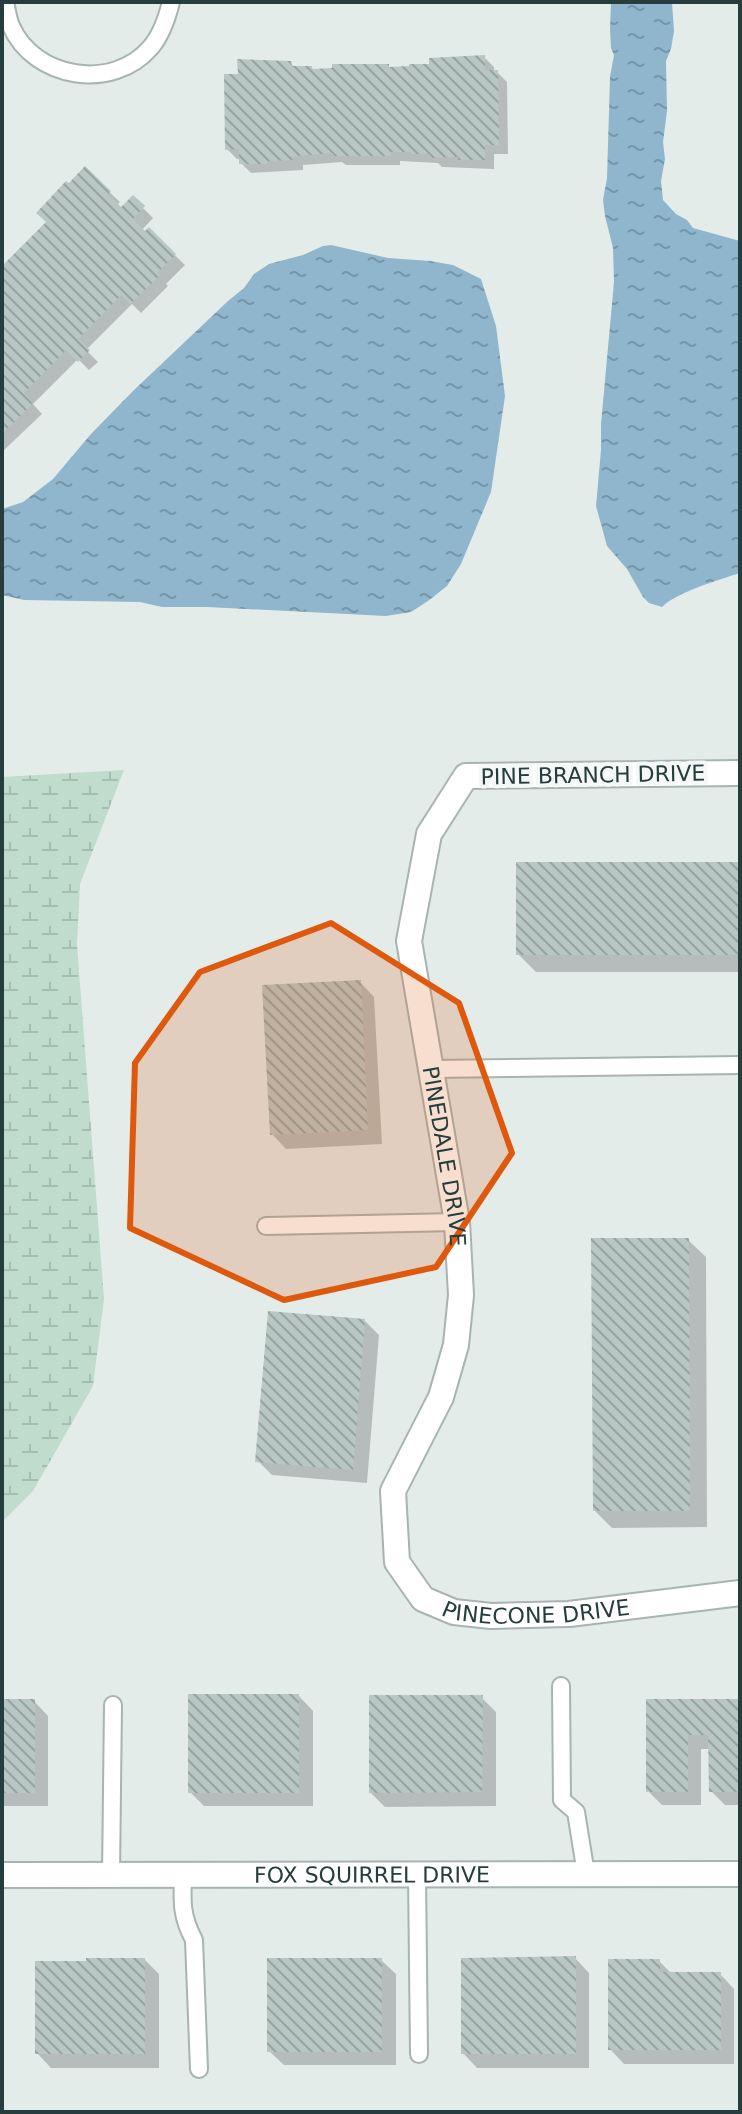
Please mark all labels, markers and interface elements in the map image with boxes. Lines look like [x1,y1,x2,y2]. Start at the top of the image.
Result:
street label: PINE BRANCH DRIVE [480,761,706,789]
street label: PINEDALE DRIVE [418,1064,471,1247]
street label: PINECONE DRIVE [438,1594,631,1629]
street label: FOX SQUIRREL DRIVE [254,1862,490,1887]

